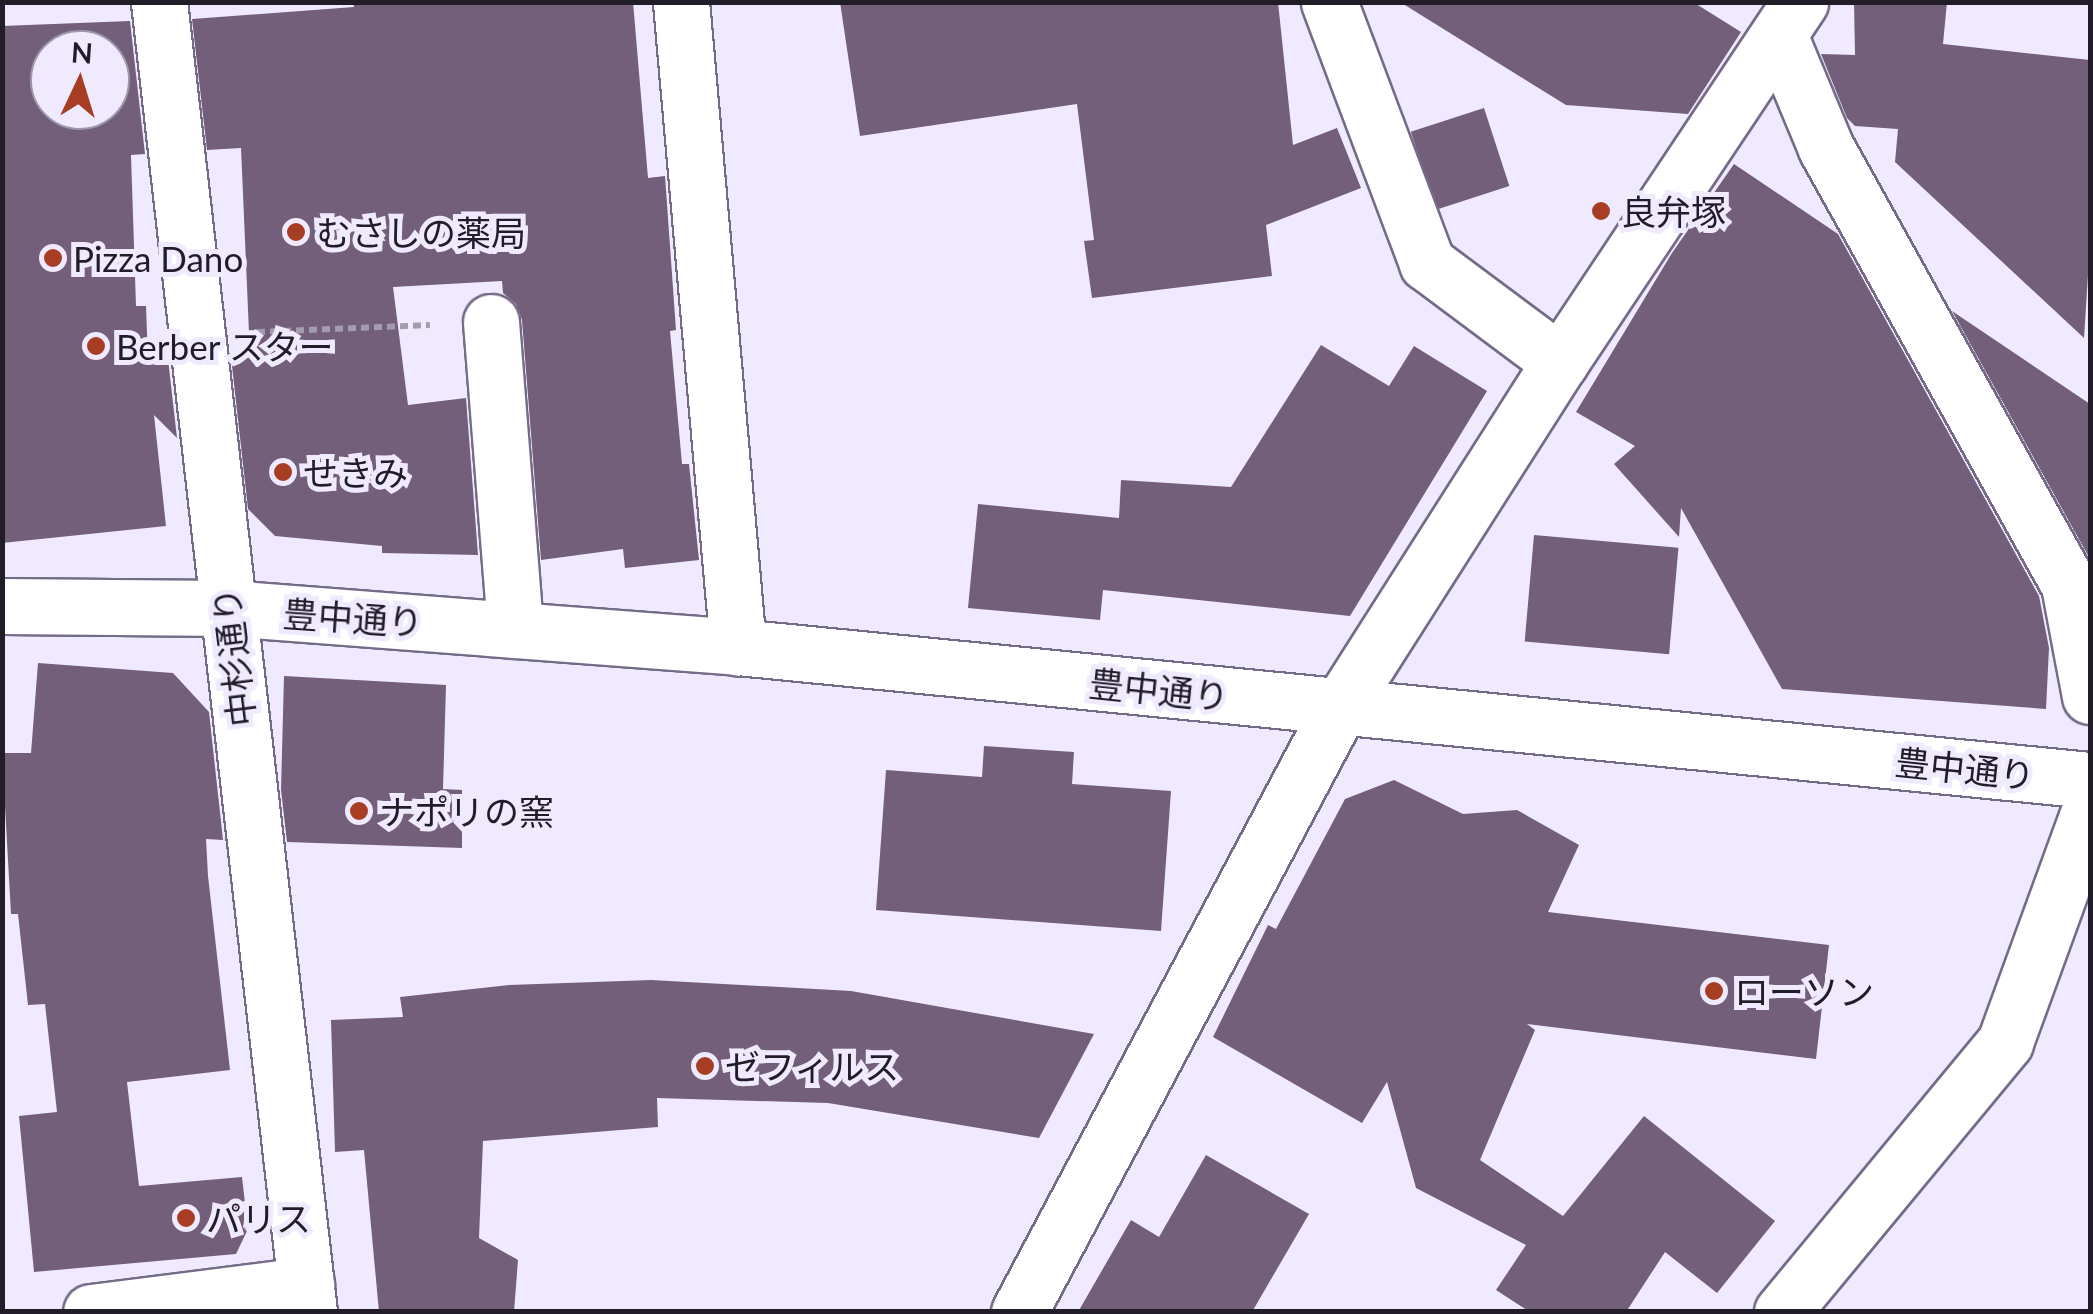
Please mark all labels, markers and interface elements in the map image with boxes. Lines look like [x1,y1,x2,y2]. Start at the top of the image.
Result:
north arrow [30,30,130,130]
text: N [70,34,94,70]
place label: 良弁塚 [1621,190,1726,232]
marker: 良弁塚 [1590,200,1612,222]
place label: むさしの薬局 [316,211,526,253]
marker: むさしの薬局 [285,221,307,243]
place label: Pizza Dano [73,237,243,279]
marker: Pizza Dano [42,247,64,269]
place label: Berber スター [116,325,334,367]
marker: Berber スター [85,335,107,357]
place label: せきみ [303,451,408,493]
marker: せきみ [272,461,294,483]
street label: 中杉通り [204,585,262,729]
street label: 豊中通り [282,591,424,643]
street label: 豊中通り [1087,661,1231,717]
street label: 豊中通り [1893,740,2037,796]
place label: ナポリの窯 [379,790,554,832]
marker: ナポリの窯 [348,800,370,822]
place label: ローソン [1734,970,1874,1012]
marker: ローソン [1703,980,1725,1002]
place label: ゼフィルス [725,1045,900,1087]
marker: ゼフィルス [694,1055,716,1077]
place label: パリス [206,1197,311,1239]
marker: パリス [175,1207,197,1229]

